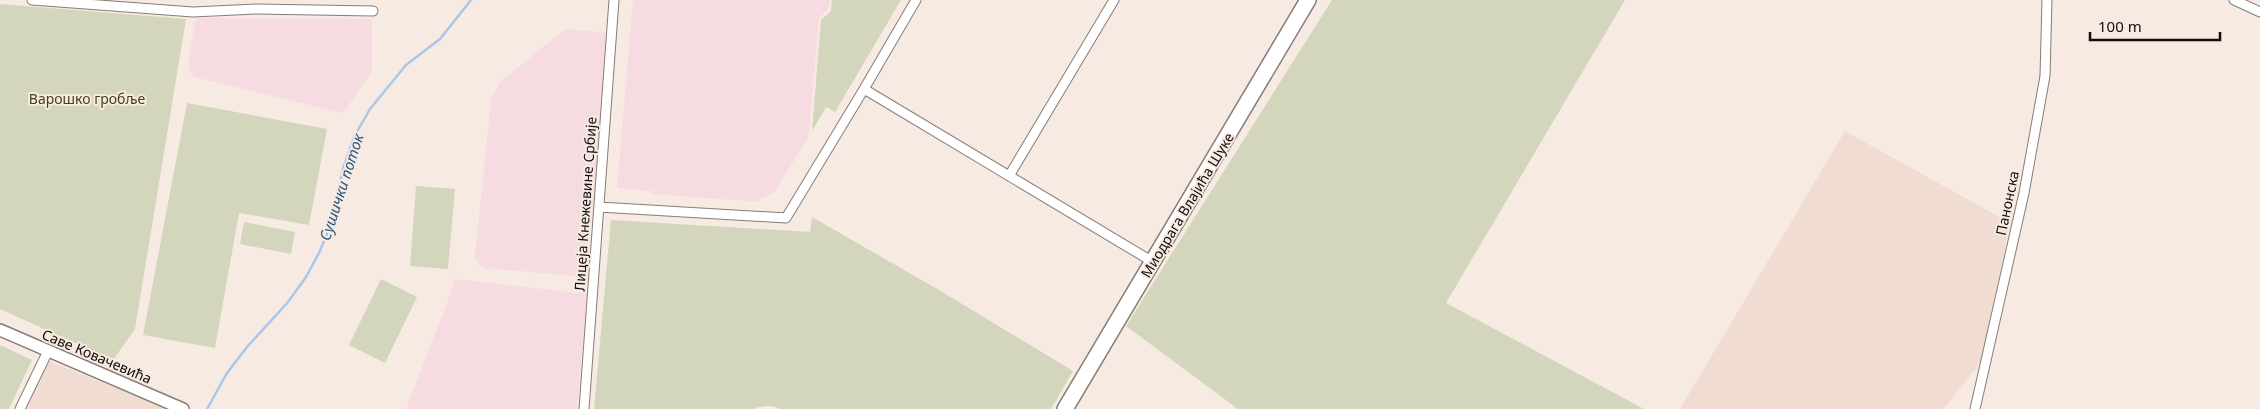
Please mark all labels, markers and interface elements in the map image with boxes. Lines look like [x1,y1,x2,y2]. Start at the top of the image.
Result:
scale bar [2090,10,2220,42]
text: 100 m [2098,16,2142,36]
park label: Варошко гробље [29,89,145,108]
street label: Лицеја Кнежевине Србије [569,116,601,292]
street label: Миодрага Влајића Шуке [1136,129,1238,281]
water label: Сушички поток [314,130,368,243]
street label: Панонска [1991,169,2023,237]
street label: Саве Ковачевића [39,324,155,388]

